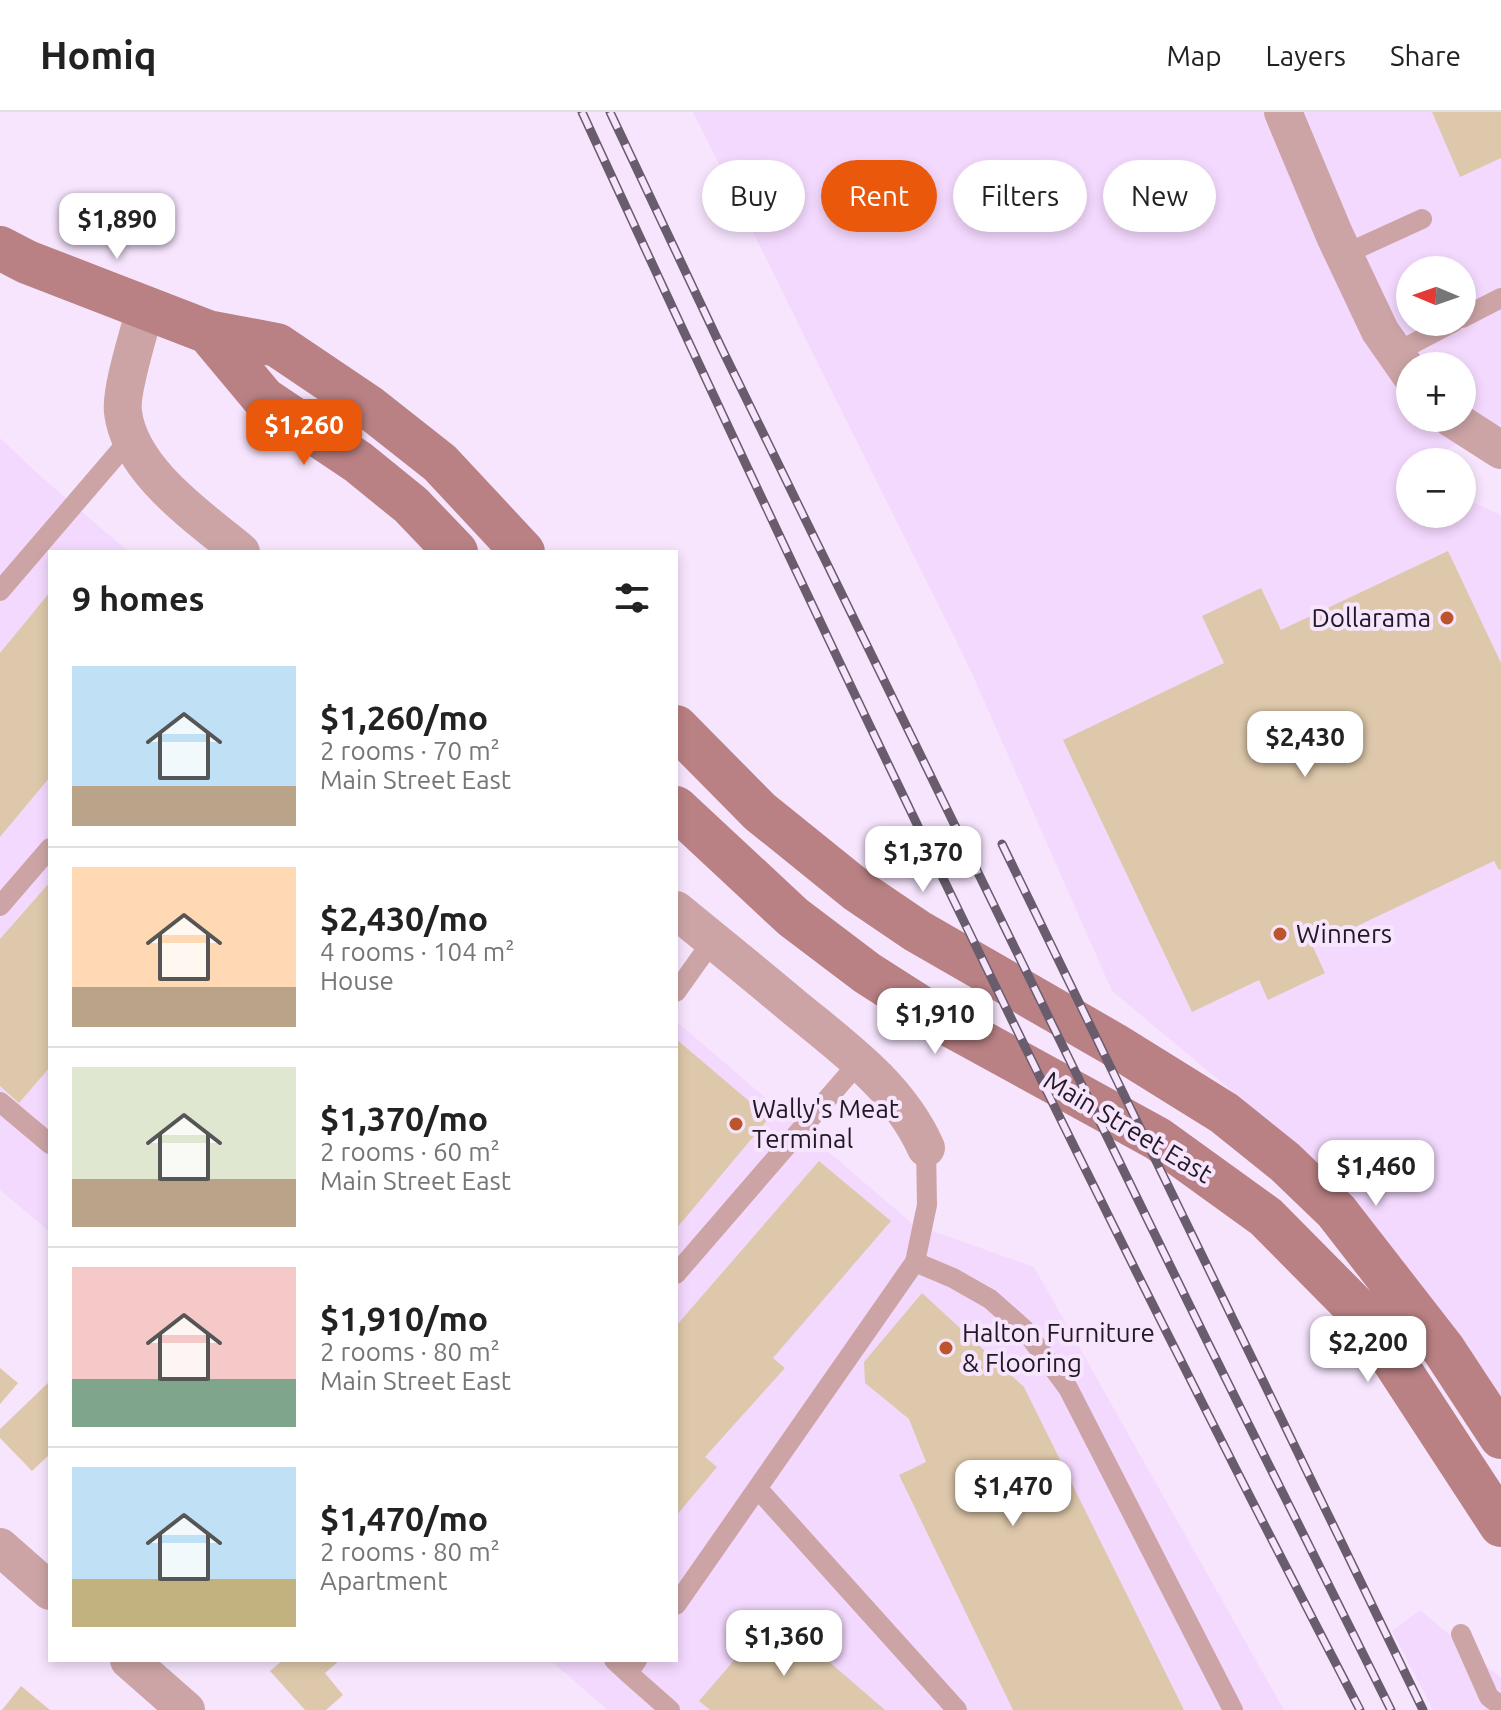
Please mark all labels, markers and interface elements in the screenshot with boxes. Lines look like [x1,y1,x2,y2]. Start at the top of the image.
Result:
text: Homiq [40,34,157,76]
text: Map [1166,40,1222,71]
text: Layers [1266,40,1346,71]
text: Share [1390,40,1461,71]
chip: Buy [702,160,805,232]
chip: Rent [821,160,937,232]
chip: Filters [953,160,1087,232]
chip: New [1103,160,1216,232]
pin: $1,890 [52,193,182,261]
text: $1,890 [77,204,157,233]
north arrow [1396,256,1476,336]
map controls [1396,256,1476,528]
button: + [1396,352,1476,432]
pin: $1,260 [239,399,369,467]
text: $1,260 [264,410,344,439]
button: − [1396,448,1476,528]
icon: filters [610,576,654,620]
text: 9 homes [72,579,205,617]
place label: Dollarama [1311,603,1431,632]
marker: Dollarama [1438,609,1456,627]
icon: home [136,698,232,794]
text: $1,260/mo [320,698,488,736]
pin: $2,430 [1240,711,1370,779]
text: $2,430 [1265,722,1345,751]
text: 2 rooms · 70 m² [320,736,500,765]
text: Main Street East [320,765,511,794]
pin: $1,370 [858,826,988,894]
text: $1,370 [883,837,963,866]
icon: home [136,899,232,995]
text: $2,430/mo [320,899,488,937]
place label: Winners [1296,919,1392,948]
marker: Winners [1271,925,1289,943]
text: 4 rooms · 104 m² [320,937,515,966]
text: House [320,966,394,995]
pin: $1,910 [870,988,1000,1056]
text: $1,910 [895,999,975,1028]
street label: Main Street East [1039,1065,1218,1188]
place label: Wally's Meat Terminal [752,1094,899,1153]
icon: home [136,1099,232,1195]
text: $1,370/mo [320,1099,488,1137]
marker: Wally's Meat Terminal [727,1115,745,1133]
text: 2 rooms · 60 m² [320,1137,500,1166]
pin: $1,460 [1311,1140,1441,1208]
text: $1,460 [1336,1151,1416,1180]
text: Main Street East [320,1166,511,1195]
icon: home [136,1299,232,1395]
text: $1,910/mo [320,1299,488,1337]
pin: $2,200 [1303,1316,1433,1384]
place label: Halton Furniture & Flooring [962,1318,1155,1377]
text: $2,200 [1328,1327,1408,1356]
text: 2 rooms · 80 m² [320,1337,500,1366]
marker: Halton Furniture & Flooring [937,1339,955,1357]
text: Main Street East [320,1366,511,1395]
pin: $1,470 [948,1460,1078,1528]
text: $1,470 [973,1471,1053,1500]
icon: home [136,1499,232,1595]
text: $1,470/mo [320,1499,488,1537]
text: 2 rooms · 80 m² [320,1537,500,1566]
text: Apartment [320,1566,447,1595]
pin: $1,360 [719,1610,849,1678]
text: $1,360 [744,1621,824,1650]

